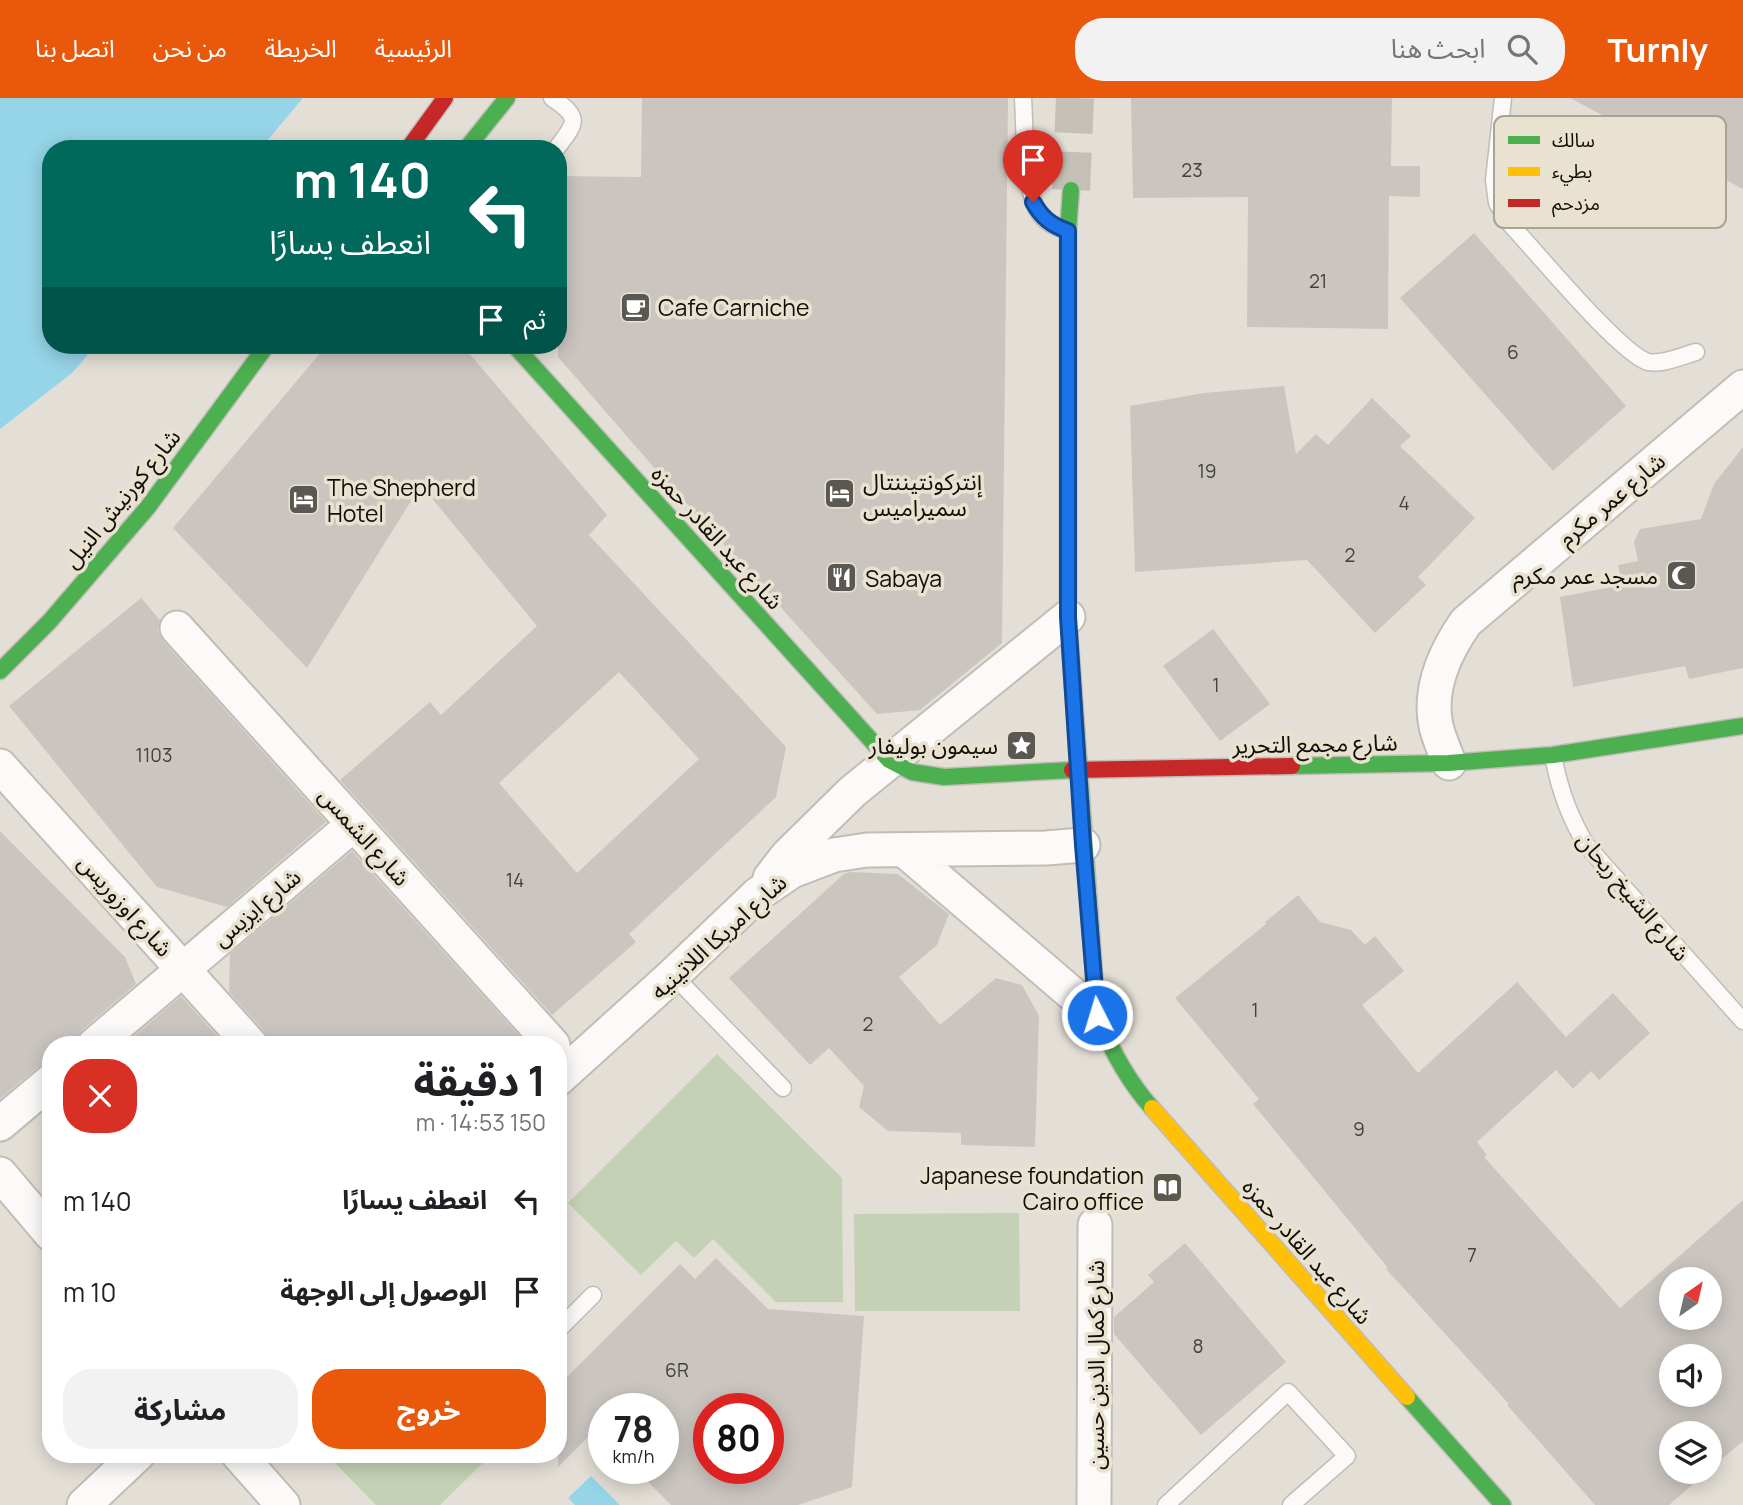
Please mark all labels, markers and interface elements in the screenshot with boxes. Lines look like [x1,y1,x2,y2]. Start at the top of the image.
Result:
search box [1075,18,1565,81]
text: Turnly [1607,27,1708,72]
text: ابحث هنا [1391,30,1485,66]
icon: search [1503,30,1541,68]
text: اتصل بنا [35,31,115,64]
text: من نحن [153,31,227,64]
text: الخريطة [265,31,337,64]
text: الرئيسية [375,31,452,64]
legend [1494,116,1726,228]
text: سالك [1552,127,1595,153]
pin [1003,130,1063,202]
icon: arrive [1014,141,1052,179]
text: 140 m [294,146,431,213]
house number: 23 [1181,157,1203,183]
text: بطيء [1552,158,1592,186]
icon: left [455,168,546,259]
text: مزدحم [1552,190,1600,218]
text: انعطف يسارًا [269,220,431,264]
house number: 21 [1309,268,1327,294]
cafe icon: Cafe Carniche [618,290,652,324]
place label: Cafe Carniche [658,291,809,323]
icon: arrive [472,301,510,339]
text: ثم [524,301,546,337]
house number: 6 [1507,339,1519,365]
street label: شارع كورنيش النيل [55,422,189,576]
street label: شارع عمر مكرم [1551,445,1673,556]
street label: شارع عبد القادر حمزه [643,458,791,617]
house number: 19 [1197,458,1217,484]
place label: إنتركونتيننتال سميراميس [863,465,983,523]
place label: The Shepherd Hotel [327,471,476,529]
hotel icon: إنتركونتيننتال سميراميس [823,477,857,511]
hotel icon: The Shepherd Hotel [287,483,321,517]
house number: 4 [1398,490,1410,516]
house number: 2 [1345,542,1355,568]
mosque icon: مسجد عمر مكرم [1664,558,1698,592]
place label: مسجد عمر مكرم [1513,559,1658,594]
restaurant icon: Sabaya [825,561,859,595]
place label: Sabaya [865,562,942,594]
house number: 1 [1212,672,1220,698]
street label: شارع مجمع التحرير [1231,726,1398,762]
place icon: سيمون بوليفار [1004,728,1038,762]
place label: سيمون بوليفار [868,729,998,761]
house number: 1103 [136,742,172,768]
street label: شارع الشمس [310,780,418,894]
street label: شارع الشيخ ريحان [1569,824,1698,969]
street label: شارع اوزوريس [70,847,181,965]
street label: شارع ايزيس [205,861,308,955]
street label: شارع امريكا اللاتينيه [643,866,795,1007]
house number: 14 [506,867,524,893]
position arrow [1060,978,1134,1052]
house number: 1 [1251,997,1259,1023]
house number: 2 [863,1011,873,1037]
text: 1 دقيقة [414,1051,546,1109]
button: close [63,1059,137,1133]
text: 150 m · 14:53 [416,1106,546,1138]
house number: 9 [1353,1116,1365,1142]
place label: Japanese foundation Cairo office [920,1159,1144,1217]
library icon: Japanese foundation Cairo office [1150,1171,1184,1205]
street label: شارع عبد القادر حمزه [1234,1171,1380,1332]
text: انعطف يسارًا [342,1181,487,1217]
icon: left [508,1182,546,1220]
text: 140 m [63,1183,132,1219]
house number: 7 [1467,1242,1477,1268]
street label: شارع كمال الدين حسين [1079,1260,1113,1470]
north arrow [1659,1267,1722,1330]
map controls [1659,1267,1722,1484]
text: الوصول إلى الوجهة [280,1272,487,1308]
icon: arrive [508,1273,546,1311]
text: 10 m [63,1274,116,1310]
house number: 8 [1192,1333,1204,1359]
button: sound [1659,1344,1722,1407]
house number: 6R [665,1357,689,1383]
button: مشاركة [63,1369,298,1449]
button: خروج [312,1369,546,1449]
speed limit sign: 80 [693,1393,784,1484]
text: 78 [613,1405,654,1453]
button: layers [1659,1421,1722,1484]
text: km/h [613,1444,654,1468]

